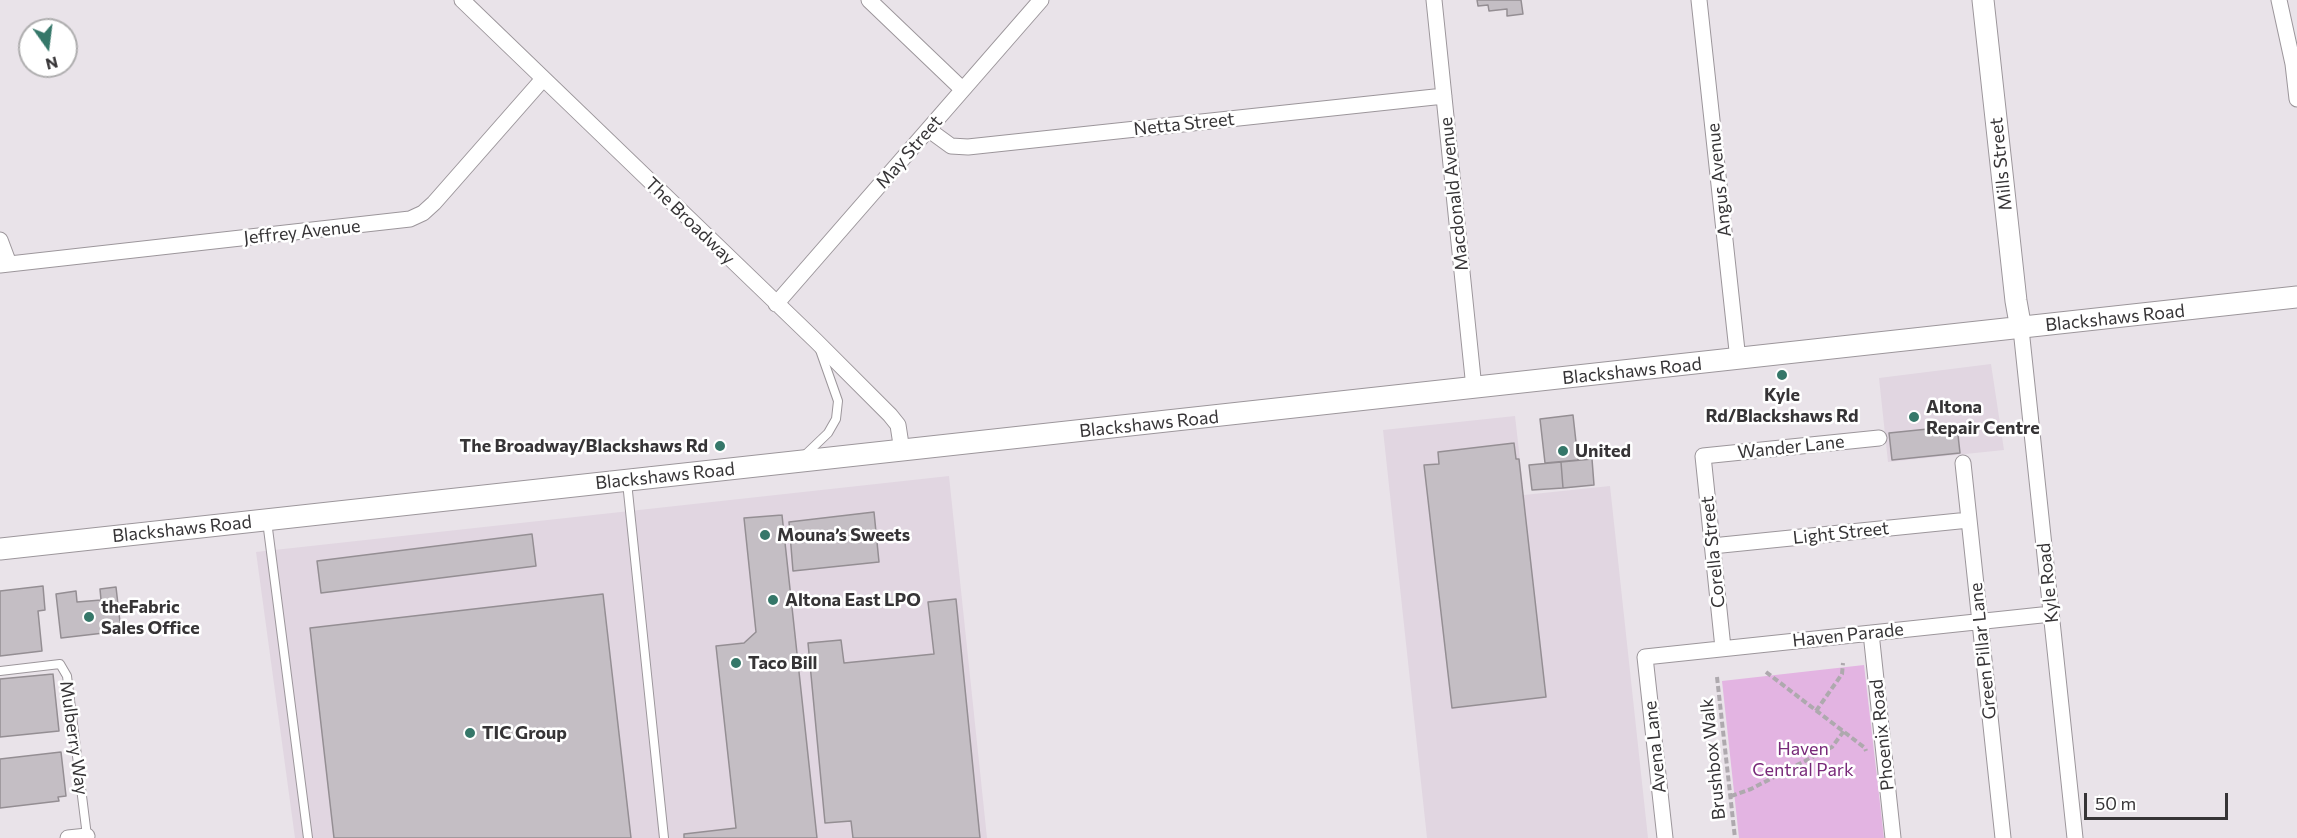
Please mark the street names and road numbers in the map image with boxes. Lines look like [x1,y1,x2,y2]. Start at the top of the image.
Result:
street label: Netta Street [1132,108,1236,140]
street label: May Street [871,111,947,193]
street label: Macdonald Avenue [1435,116,1473,272]
street label: Mills Street [1985,116,2017,212]
street label: Angus Avenue [1702,122,1736,238]
street label: The Broadway [641,173,739,269]
street label: Jeffrey Avenue [243,215,361,249]
street label: Blackshaws Road [2044,300,2186,336]
street label: Blackshaws Road [1561,353,1703,389]
street label: Blackshaws Road [1078,406,1220,442]
street label: Wander Lane [1737,431,1845,463]
street label: Blackshaws Road [594,458,736,494]
street label: Corella Street [1696,495,1730,609]
street label: Blackshaws Road [111,511,253,547]
street label: Light Street [1792,517,1890,549]
street label: Kyle Road [2033,542,2063,624]
street label: Green Pillar Lane [1965,582,2001,720]
street label: Haven Parade [1791,618,1905,652]
street label: Phoenix Road [1865,678,1899,792]
street label: Mulberry Way [55,680,93,796]
street label: Brushbox Walk [1696,697,1730,821]
street label: Avena Lane [1639,700,1671,794]

